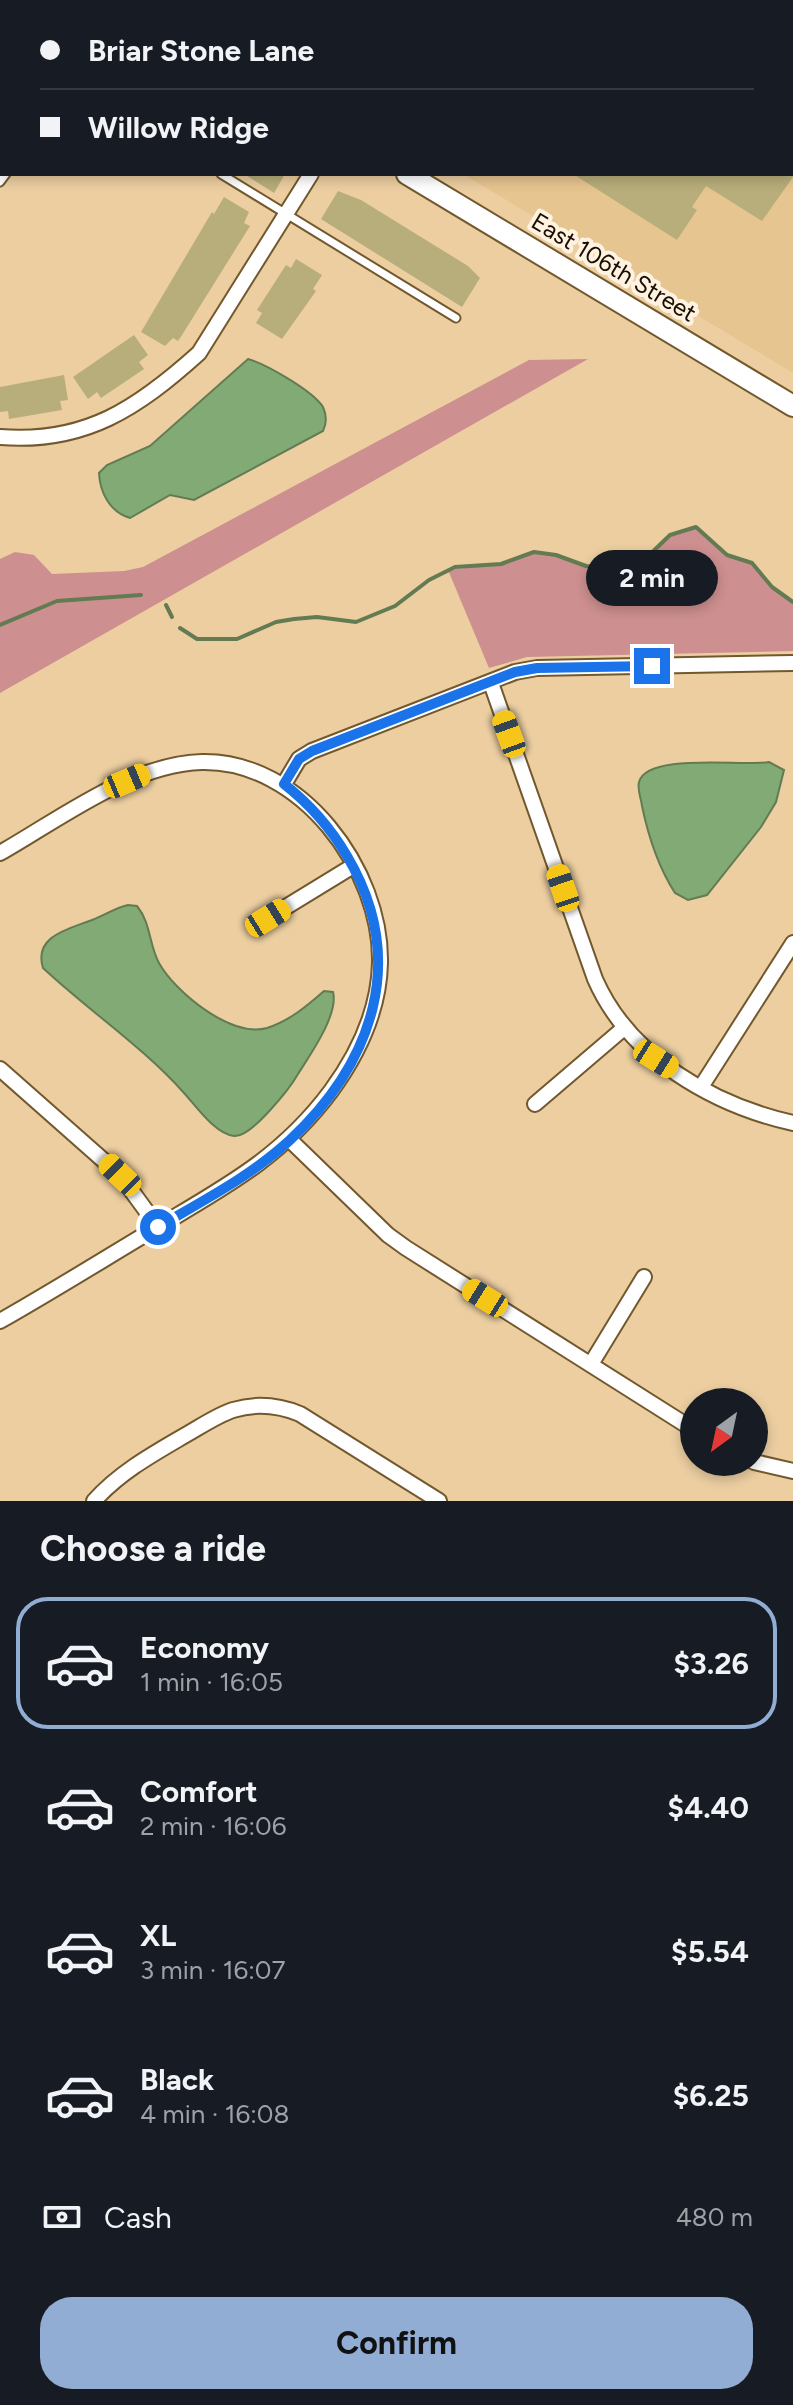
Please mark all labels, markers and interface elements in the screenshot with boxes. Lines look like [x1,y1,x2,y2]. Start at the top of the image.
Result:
text: Briar Stone Lane [88,32,314,69]
text: Willow Ridge [88,109,269,146]
street label: East 106th Street [526,206,702,328]
callout: 2 min [586,550,718,606]
text: 2 min [619,562,685,594]
route end [634,648,670,684]
car [490,707,528,761]
car [100,761,154,801]
car [544,861,582,915]
car [241,895,295,941]
car [629,1036,683,1082]
car [94,1150,146,1200]
route start [140,1209,176,1245]
car [458,1275,512,1321]
north arrow [680,1388,768,1476]
map controls [680,1388,768,1476]
text: Choose a ride [40,1527,266,1570]
icon: car [44,1627,116,1699]
text: Economy [140,1629,269,1666]
text: $3.26 [673,1645,749,1682]
text: 1 min · 16:05 [140,1666,283,1698]
icon: car [44,1771,116,1843]
text: Comfort [140,1773,258,1810]
text: $4.40 [668,1789,749,1826]
text: 2 min · 16:06 [140,1810,286,1842]
icon: car [44,1915,116,1987]
text: XL [140,1917,176,1954]
text: $5.54 [671,1933,749,1970]
text: 3 min · 16:07 [140,1954,285,1986]
icon: car [44,2059,116,2131]
text: Black [140,2061,214,2098]
text: $6.25 [673,2077,749,2114]
text: 4 min · 16:08 [140,2098,289,2130]
icon: cash [40,2195,84,2239]
text: Cash [104,2199,172,2236]
text: 480 m [676,2201,753,2233]
button: Confirm [40,2297,753,2389]

